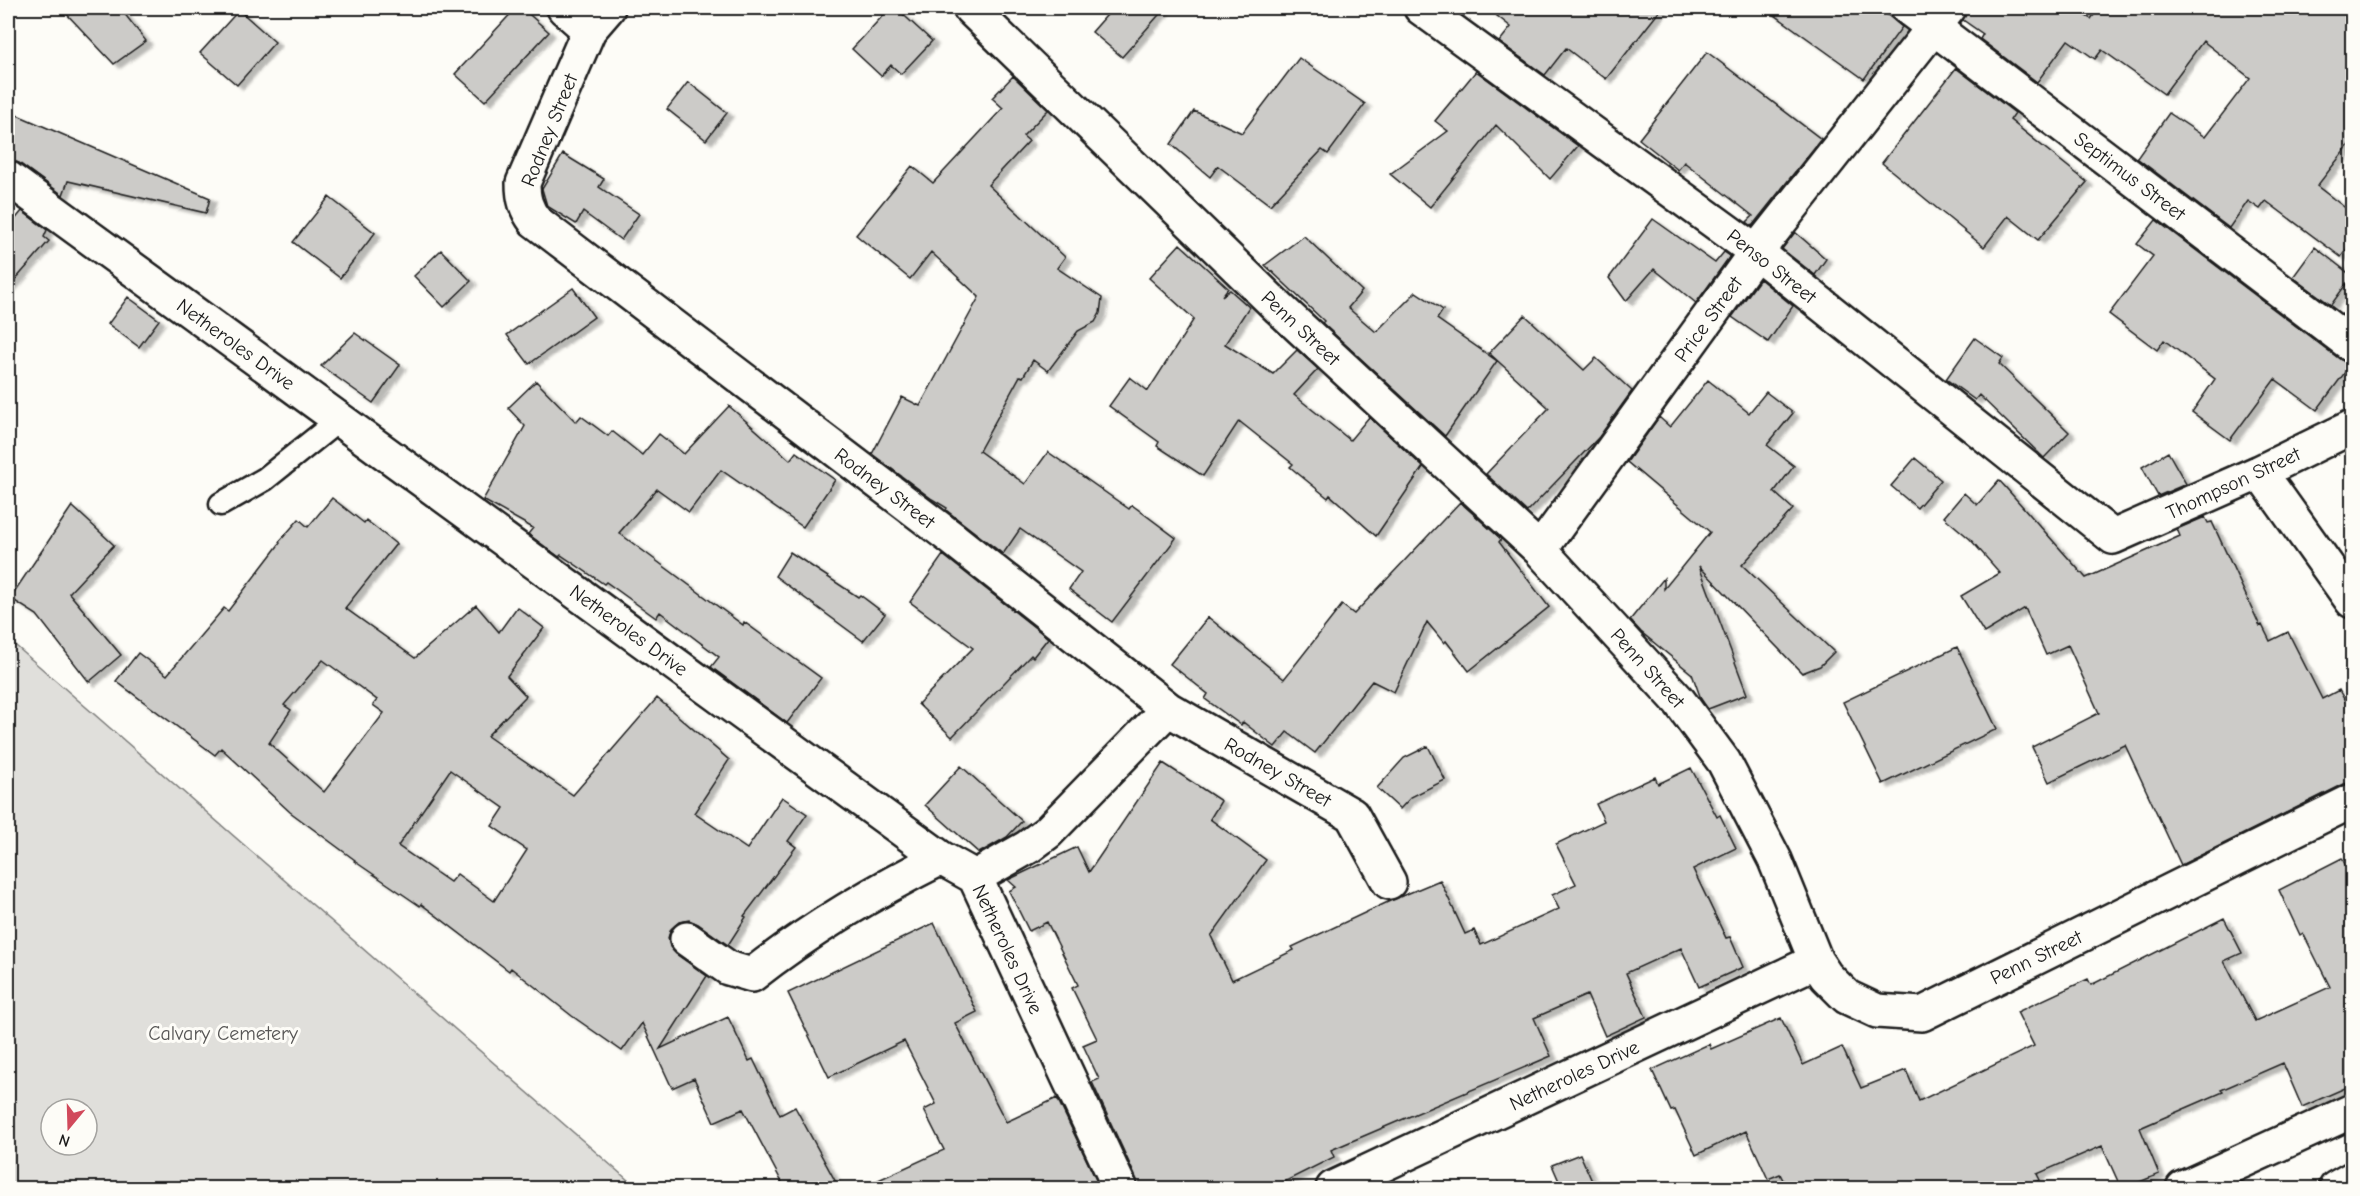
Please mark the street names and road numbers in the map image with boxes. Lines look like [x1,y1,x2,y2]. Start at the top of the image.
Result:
street label: Rodney Street [516,69,583,190]
street label: Septimus Street [2069,127,2191,227]
street label: Penso Street [1722,224,1822,309]
street label: Price Street [1670,271,1748,367]
street label: Penn Street [1257,286,1346,371]
street label: Netheroles Drive [172,294,299,395]
street label: Thompson Street [2162,442,2305,525]
street label: Rodney Street [830,443,940,534]
street label: Netheroles Drive [565,580,692,681]
street label: Penn Street [1606,624,1690,714]
street label: Rodney Street [1220,733,1336,813]
street label: Netheroles Drive [967,881,1048,1018]
street label: Penn Street [1987,925,2087,990]
street label: Netheroles Drive [1506,1035,1643,1116]

